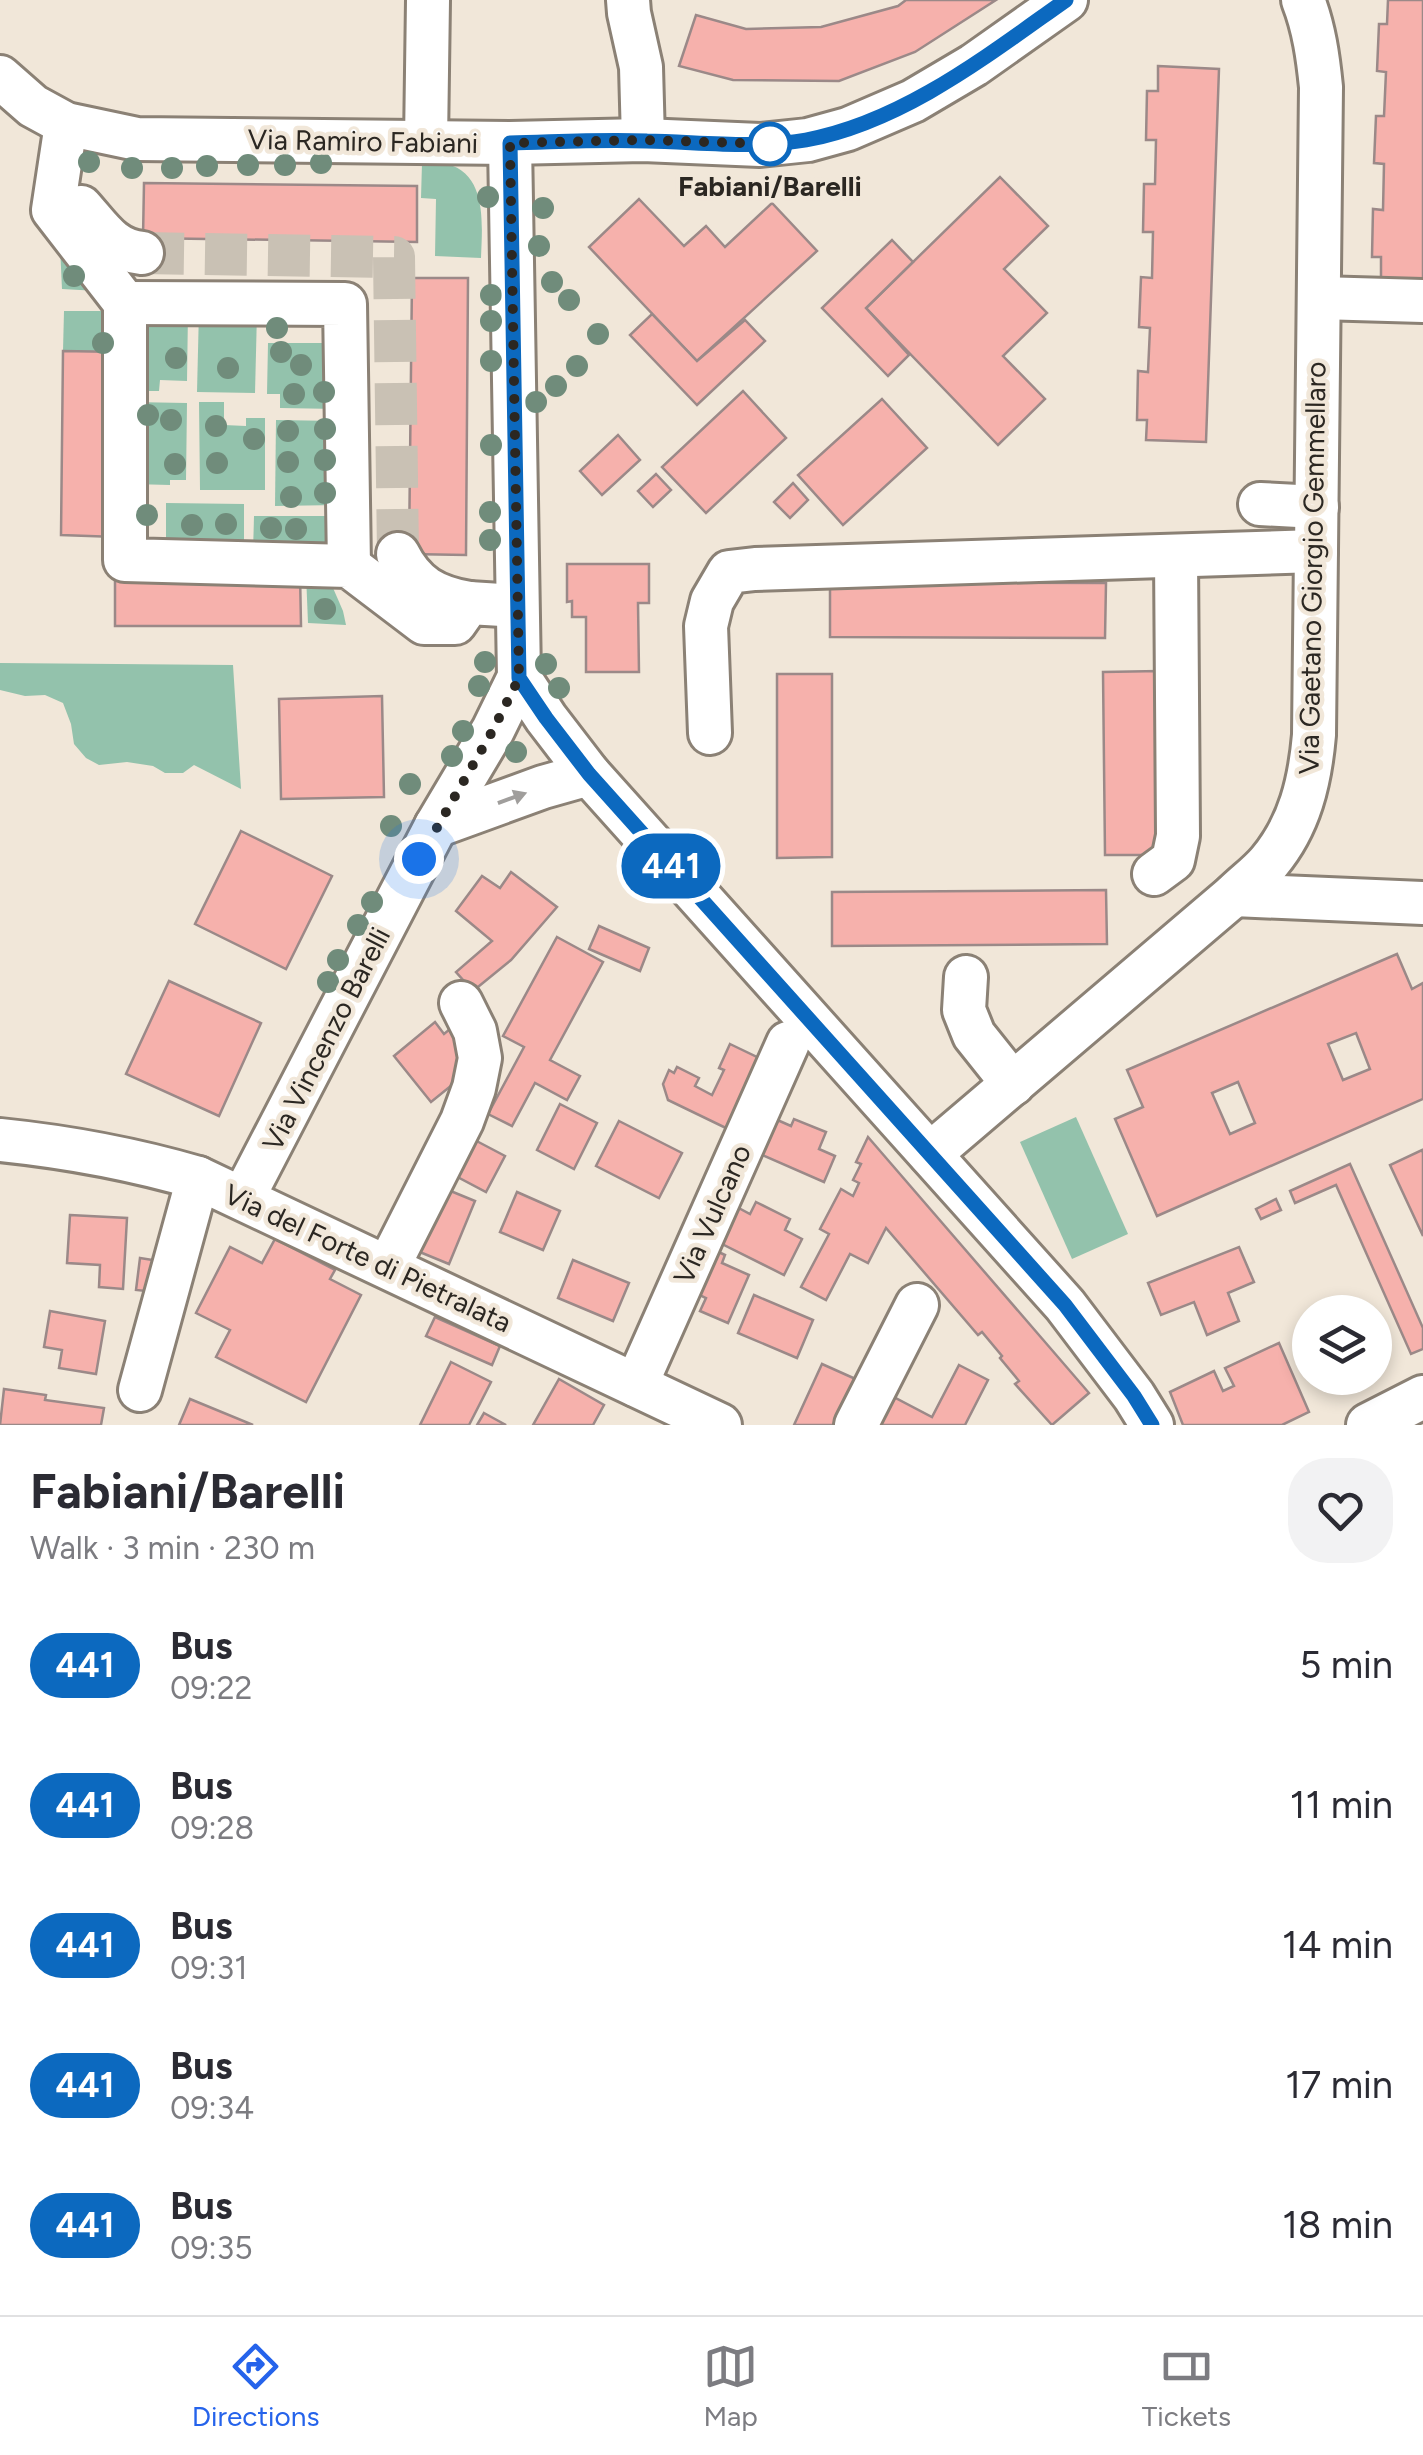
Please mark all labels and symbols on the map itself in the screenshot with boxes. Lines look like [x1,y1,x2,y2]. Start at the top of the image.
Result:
street label: Via Ramiro Fabiani [247,122,479,160]
marker: Fabiani/Barelli [749,123,791,165]
place label: Fabiani/Barelli [678,169,862,203]
street label: Via Gaetano Giorgio Gemmellaro [1291,361,1333,775]
one-way arrow [497,790,527,805]
your location [394,834,444,884]
line badge: 441 [614,834,728,898]
street label: Via Vincenzo Barelli [255,921,397,1157]
street label: Via Vulcano [666,1139,758,1289]
street label: Via del Forte di Pietralata [219,1177,517,1339]

